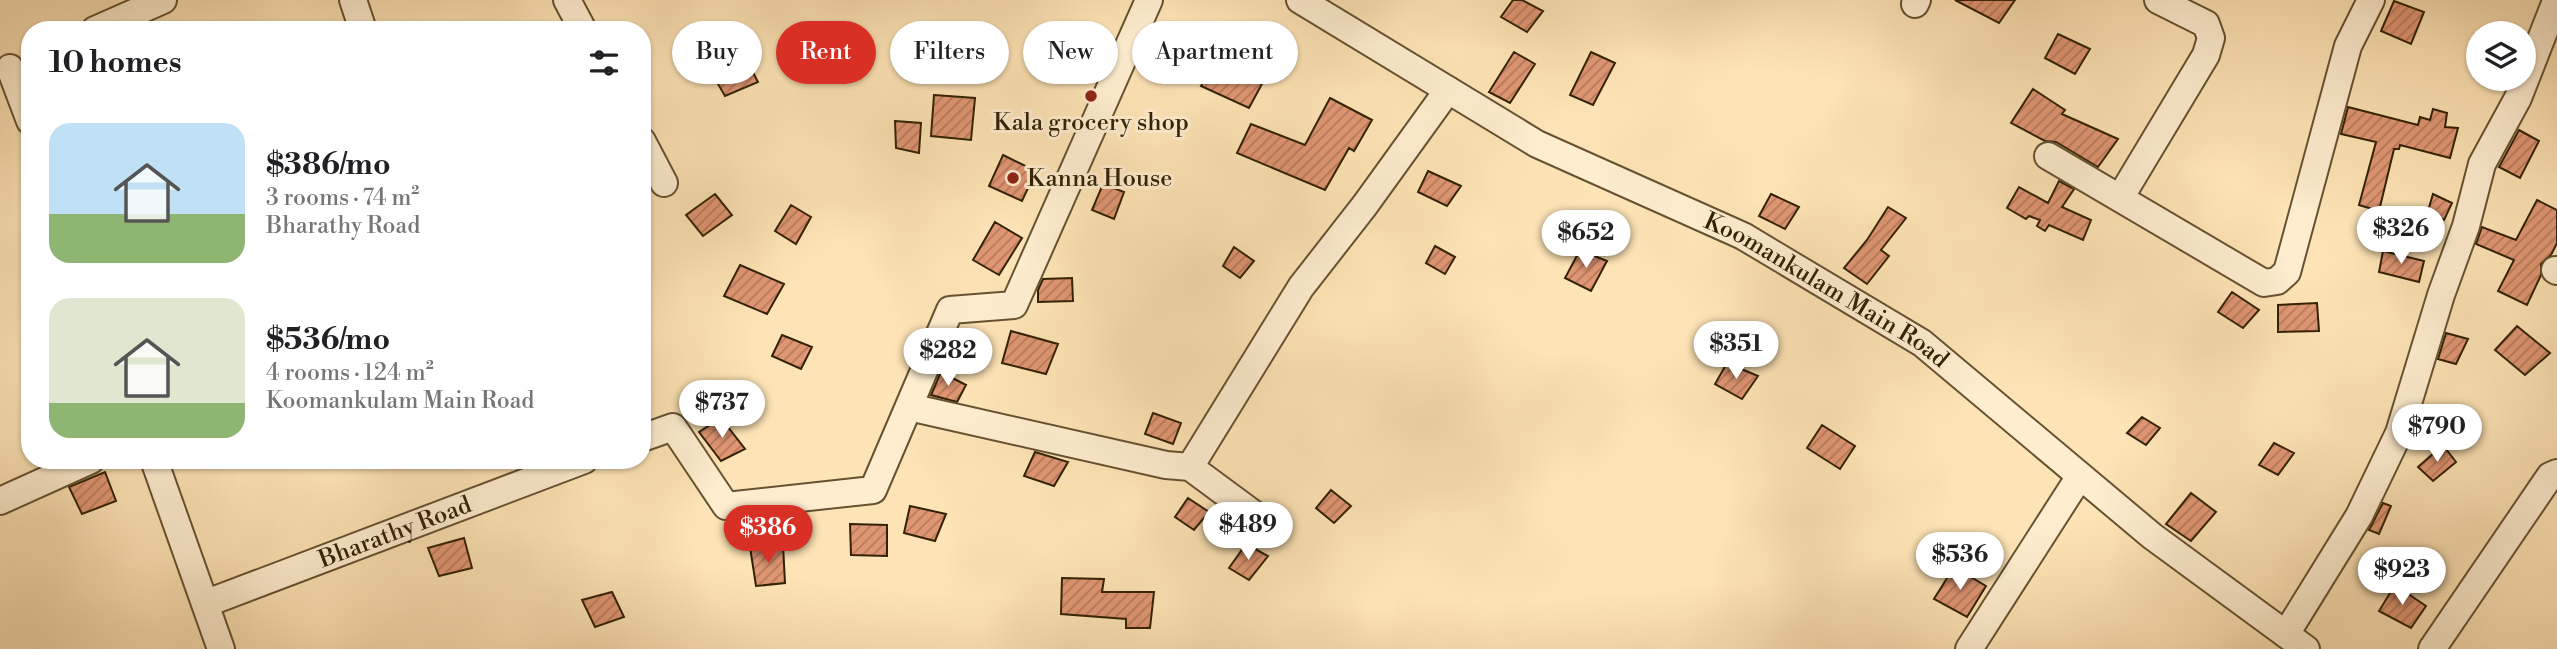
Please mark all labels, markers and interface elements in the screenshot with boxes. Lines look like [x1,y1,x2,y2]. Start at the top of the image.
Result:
chip: Buy [672,21,762,84]
chip: Rent [776,21,876,84]
chip: Filters [890,21,1009,84]
chip: New [1023,21,1118,84]
chip: Apartment [1132,21,1298,84]
map controls [2466,21,2536,91]
button: layers [2466,21,2536,91]
text: 10 homes [49,44,182,82]
icon: filters [585,44,623,82]
marker: Kala grocery shop [1083,88,1099,104]
place label: Kala grocery shop [993,108,1189,138]
text: $386/mo [266,146,391,184]
icon: home [105,151,189,235]
place label: Kanna House [1027,164,1172,194]
marker: Kanna House [1005,170,1021,186]
text: 3 rooms · 74 m² [266,184,419,212]
street label: Koomankulam Main Road [1699,206,1955,375]
pin: $326 [2360,206,2442,266]
pin: $652 [1545,210,1627,270]
text: Bharathy Road [266,212,420,240]
text: $326 [2373,215,2429,243]
text: $652 [1558,219,1614,247]
text: $536/mo [266,321,390,359]
pin: $351 [1695,322,1777,381]
icon: home [105,326,189,410]
pin: $282 [907,328,989,388]
text: $351 [1710,330,1762,358]
text: $282 [919,337,977,365]
text: 4 rooms · 124 m² [266,359,434,387]
pin: $737 [681,380,763,440]
text: Koomankulam Main Road [266,387,534,415]
text: $737 [695,389,749,417]
pin: $790 [2396,405,2478,464]
text: $790 [2408,413,2466,441]
street label: Bharathy Road [314,490,476,576]
pin: $489 [1207,503,1289,562]
pin: $386 [727,505,809,565]
text: $489 [1219,511,1277,539]
text: $386 [740,514,796,542]
pin: $536 [1919,532,2001,592]
text: $536 [1932,541,1988,569]
pin: $923 [2361,548,2443,607]
text: $923 [2374,556,2430,584]

